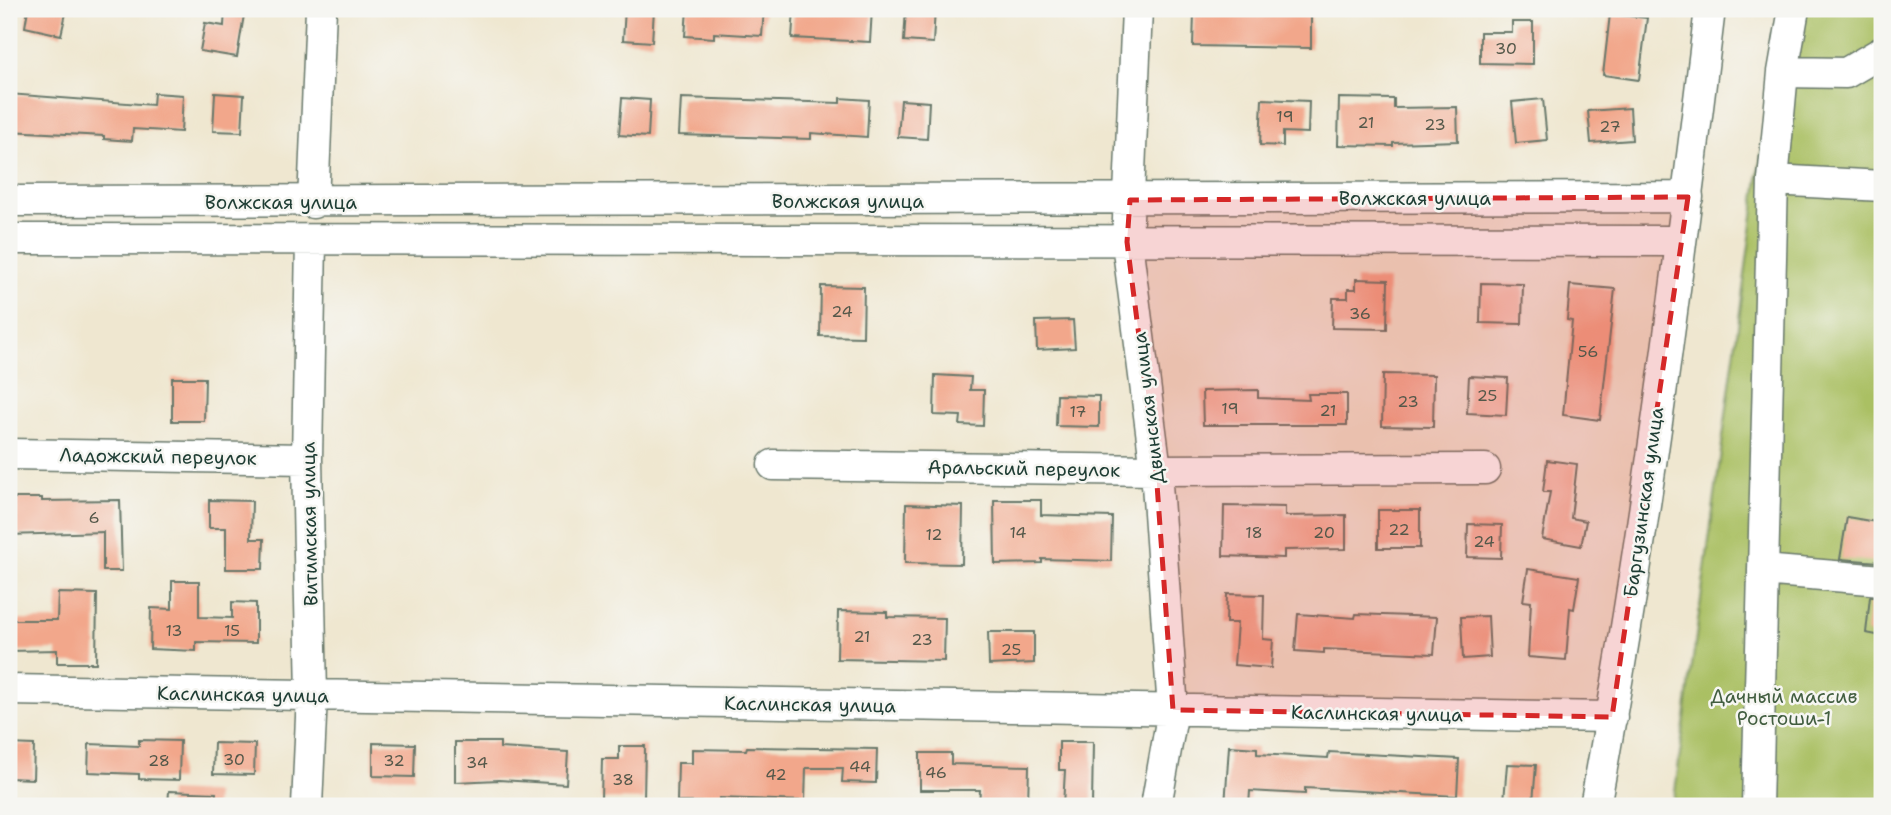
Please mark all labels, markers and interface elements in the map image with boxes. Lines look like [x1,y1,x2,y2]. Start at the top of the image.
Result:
house number: 30 [1495,38,1517,59]
house number: 19 [1276,106,1294,127]
house number: 21 [1357,112,1375,133]
house number: 23 [1424,114,1446,135]
house number: 27 [1599,116,1621,137]
street label: Волжская улица [1339,186,1491,211]
street label: Волжская улица [772,189,924,214]
street label: Волжская улица [205,190,357,215]
house number: 24 [831,301,853,322]
house number: 36 [1349,303,1371,324]
street label: Двинская улица [1127,330,1170,485]
house number: 56 [1578,341,1598,362]
house number: 25 [1477,385,1497,406]
house number: 23 [1397,391,1419,412]
house number: 19 [1221,398,1239,419]
house number: 21 [1319,400,1337,421]
house number: 17 [1069,401,1087,422]
street label: Баргузинская улица [1618,405,1669,599]
street label: Витимская улица [296,441,323,606]
street label: Ладожский переулок [59,442,257,471]
street label: Аральский переулок [927,454,1121,483]
house number: 6 [88,507,100,528]
house number: 22 [1388,519,1410,540]
house number: 14 [1009,522,1027,543]
house number: 18 [1245,522,1263,543]
house number: 20 [1313,522,1335,543]
house number: 12 [925,524,943,545]
house number: 24 [1473,531,1495,552]
house number: 13 [165,620,183,641]
house number: 15 [224,620,240,641]
house number: 21 [853,626,871,647]
house number: 23 [911,629,933,650]
house number: 25 [1001,639,1021,660]
street label: Каслинская улица [157,680,329,709]
park label: Дачный массив Ростоши-1 [1711,684,1857,731]
street label: Каслинская улица [724,690,896,719]
street label: Каслинская улица [1291,699,1463,728]
house number: 30 [223,749,245,770]
house number: 28 [148,750,170,771]
house number: 32 [383,750,405,771]
house number: 34 [466,752,488,773]
house number: 44 [849,756,871,777]
house number: 46 [925,762,947,783]
house number: 42 [765,764,787,785]
house number: 38 [612,769,634,790]

